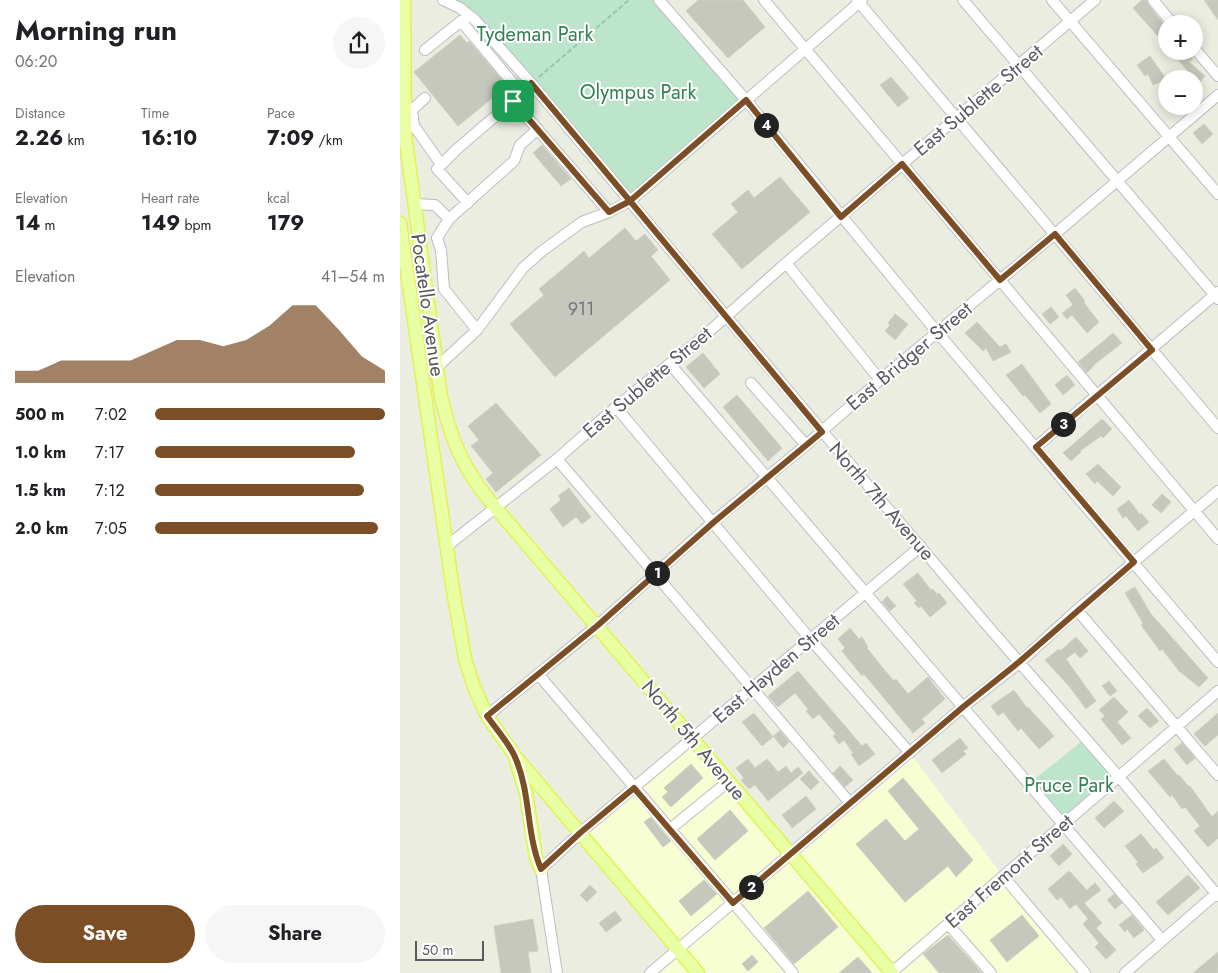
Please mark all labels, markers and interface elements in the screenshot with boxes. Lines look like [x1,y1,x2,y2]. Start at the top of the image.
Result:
text: Morning run [15,10,177,51]
map controls [1158,15,1203,115]
button: + [1158,15,1203,60]
button: share [333,17,385,69]
park label: Tydeman Park [477,20,593,49]
street label: East Sublette Street [907,37,1049,163]
text: 06:20 [15,50,57,73]
button: − [1158,70,1203,115]
park label: Olympus Park [580,78,696,107]
pin [492,80,534,122]
icon: arrive [499,87,527,115]
text: Distance [15,103,65,123]
text: Time [141,103,169,123]
text: Pace [267,103,295,123]
pin: 4 [754,112,778,138]
text: 4 [762,115,771,135]
text: 2.26 [15,123,63,153]
text: 16:10 [141,123,197,153]
text: 7:09 [267,123,314,153]
text: km [63,130,85,150]
text: /km [314,130,343,150]
text: Elevation [15,188,68,208]
text: Heart rate [141,188,199,208]
text: kcal [267,188,290,208]
text: 14 [15,208,40,238]
text: 149 [141,208,180,238]
text: 179 [267,208,304,238]
text: m [40,215,55,235]
text: bpm [180,215,212,235]
street label: Pocatello Avenue [403,232,452,378]
text: Elevation [15,265,75,288]
text: 41–54 m [321,265,385,288]
street label: East Bridger Street [840,295,979,418]
house number: 911 [568,296,594,322]
street label: East Sublette Street [576,319,718,445]
text: 500 m [15,403,64,426]
text: 7:02 [95,403,127,426]
pin: 3 [1050,412,1076,436]
text: 3 [1059,414,1068,434]
street label: North 7th Avenue [822,436,941,567]
text: 1.0 km [15,441,66,464]
text: 7:17 [95,441,124,464]
text: 1.5 km [15,479,66,502]
text: 7:12 [95,479,125,502]
text: 2.0 km [15,517,68,540]
text: 7:05 [95,517,127,540]
pin: 1 [644,560,670,586]
text: 1 [654,563,661,583]
street label: East Hayden Street [706,606,846,730]
street label: North 5th Avenue [634,674,753,807]
park label: Pruce Park [1024,771,1114,800]
street label: East Fremont Street [939,807,1080,935]
pin: 2 [738,874,764,900]
text: 2 [747,877,756,897]
button: Save [15,905,195,963]
button: Share [205,905,385,963]
scale bar [415,938,484,961]
text: 50 m [422,940,453,960]

